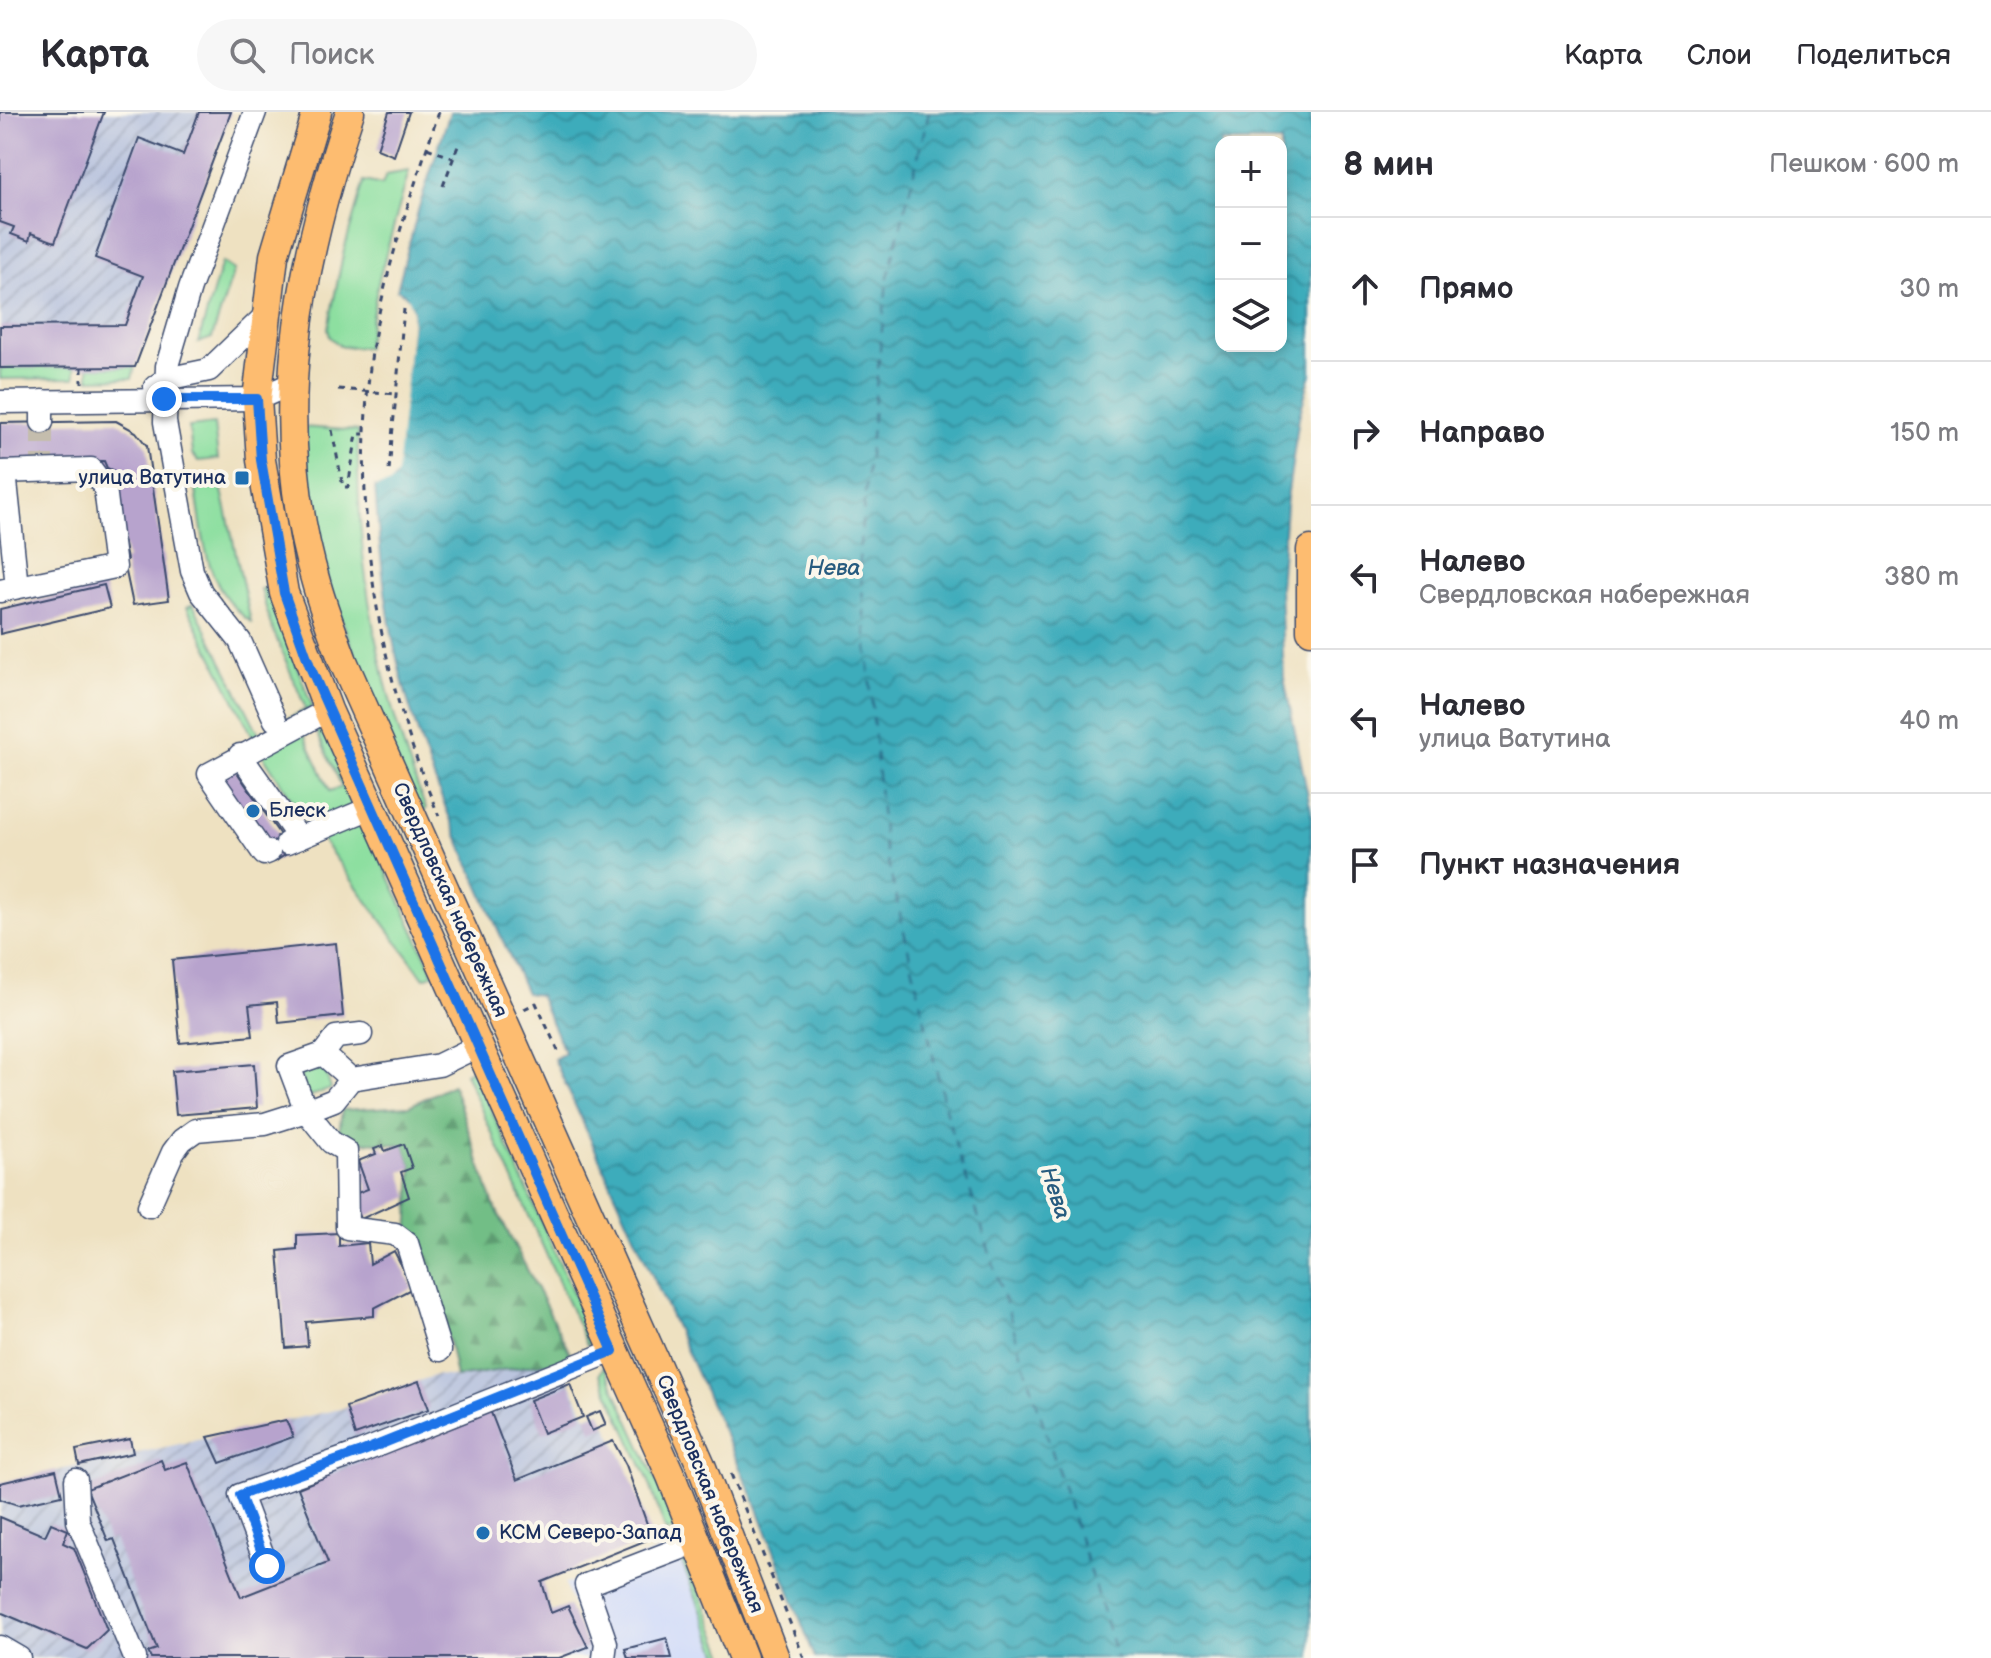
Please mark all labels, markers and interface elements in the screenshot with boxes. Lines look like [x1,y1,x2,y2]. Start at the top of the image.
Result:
search box [197,19,757,91]
text: Карта [40,33,149,78]
icon: search [225,33,269,77]
text: Поиск [289,37,375,73]
text: Карта [1564,39,1643,72]
text: Слои [1687,39,1752,72]
text: Поделиться [1796,39,1951,72]
map controls [1215,136,1287,352]
button: + [1215,136,1287,208]
text: 8 мин [1343,144,1434,185]
text: Пешком · 600 m [1769,149,1959,180]
button: − [1215,208,1287,280]
icon: ahead [1343,267,1387,311]
text: Прямо [1419,271,1513,307]
text: 30 m [1899,274,1959,305]
button: layers [1215,280,1287,352]
route end [146,381,182,417]
icon: right [1343,411,1387,455]
text: Направо [1419,415,1545,451]
text: 150 m [1890,418,1959,449]
place label: улица Ватутина [79,466,226,490]
marker: улица Ватутина [233,469,251,487]
text: Налево [1419,544,1525,580]
water label: Нева [807,555,861,582]
icon: left [1343,555,1387,599]
text: 380 m [1884,562,1959,593]
text: Свердловская набережная [1419,580,1750,611]
text: Налево [1419,688,1525,724]
icon: left [1343,699,1387,743]
text: 40 m [1899,706,1959,737]
text: улица Ватутина [1419,724,1611,755]
street label: Свердловская набережная [387,779,513,1021]
place label: Блеск [269,799,326,823]
marker: Блеск [244,802,262,820]
icon: arrive [1343,843,1387,887]
text: Пункт назначения [1419,847,1680,883]
water label: Нева [1034,1164,1076,1222]
street label: Свердловская набережная [651,1371,769,1617]
place label: КСМ Северо-Запад [499,1521,682,1545]
marker: КСМ Северо-Запад [474,1524,492,1542]
route start [249,1548,285,1584]

